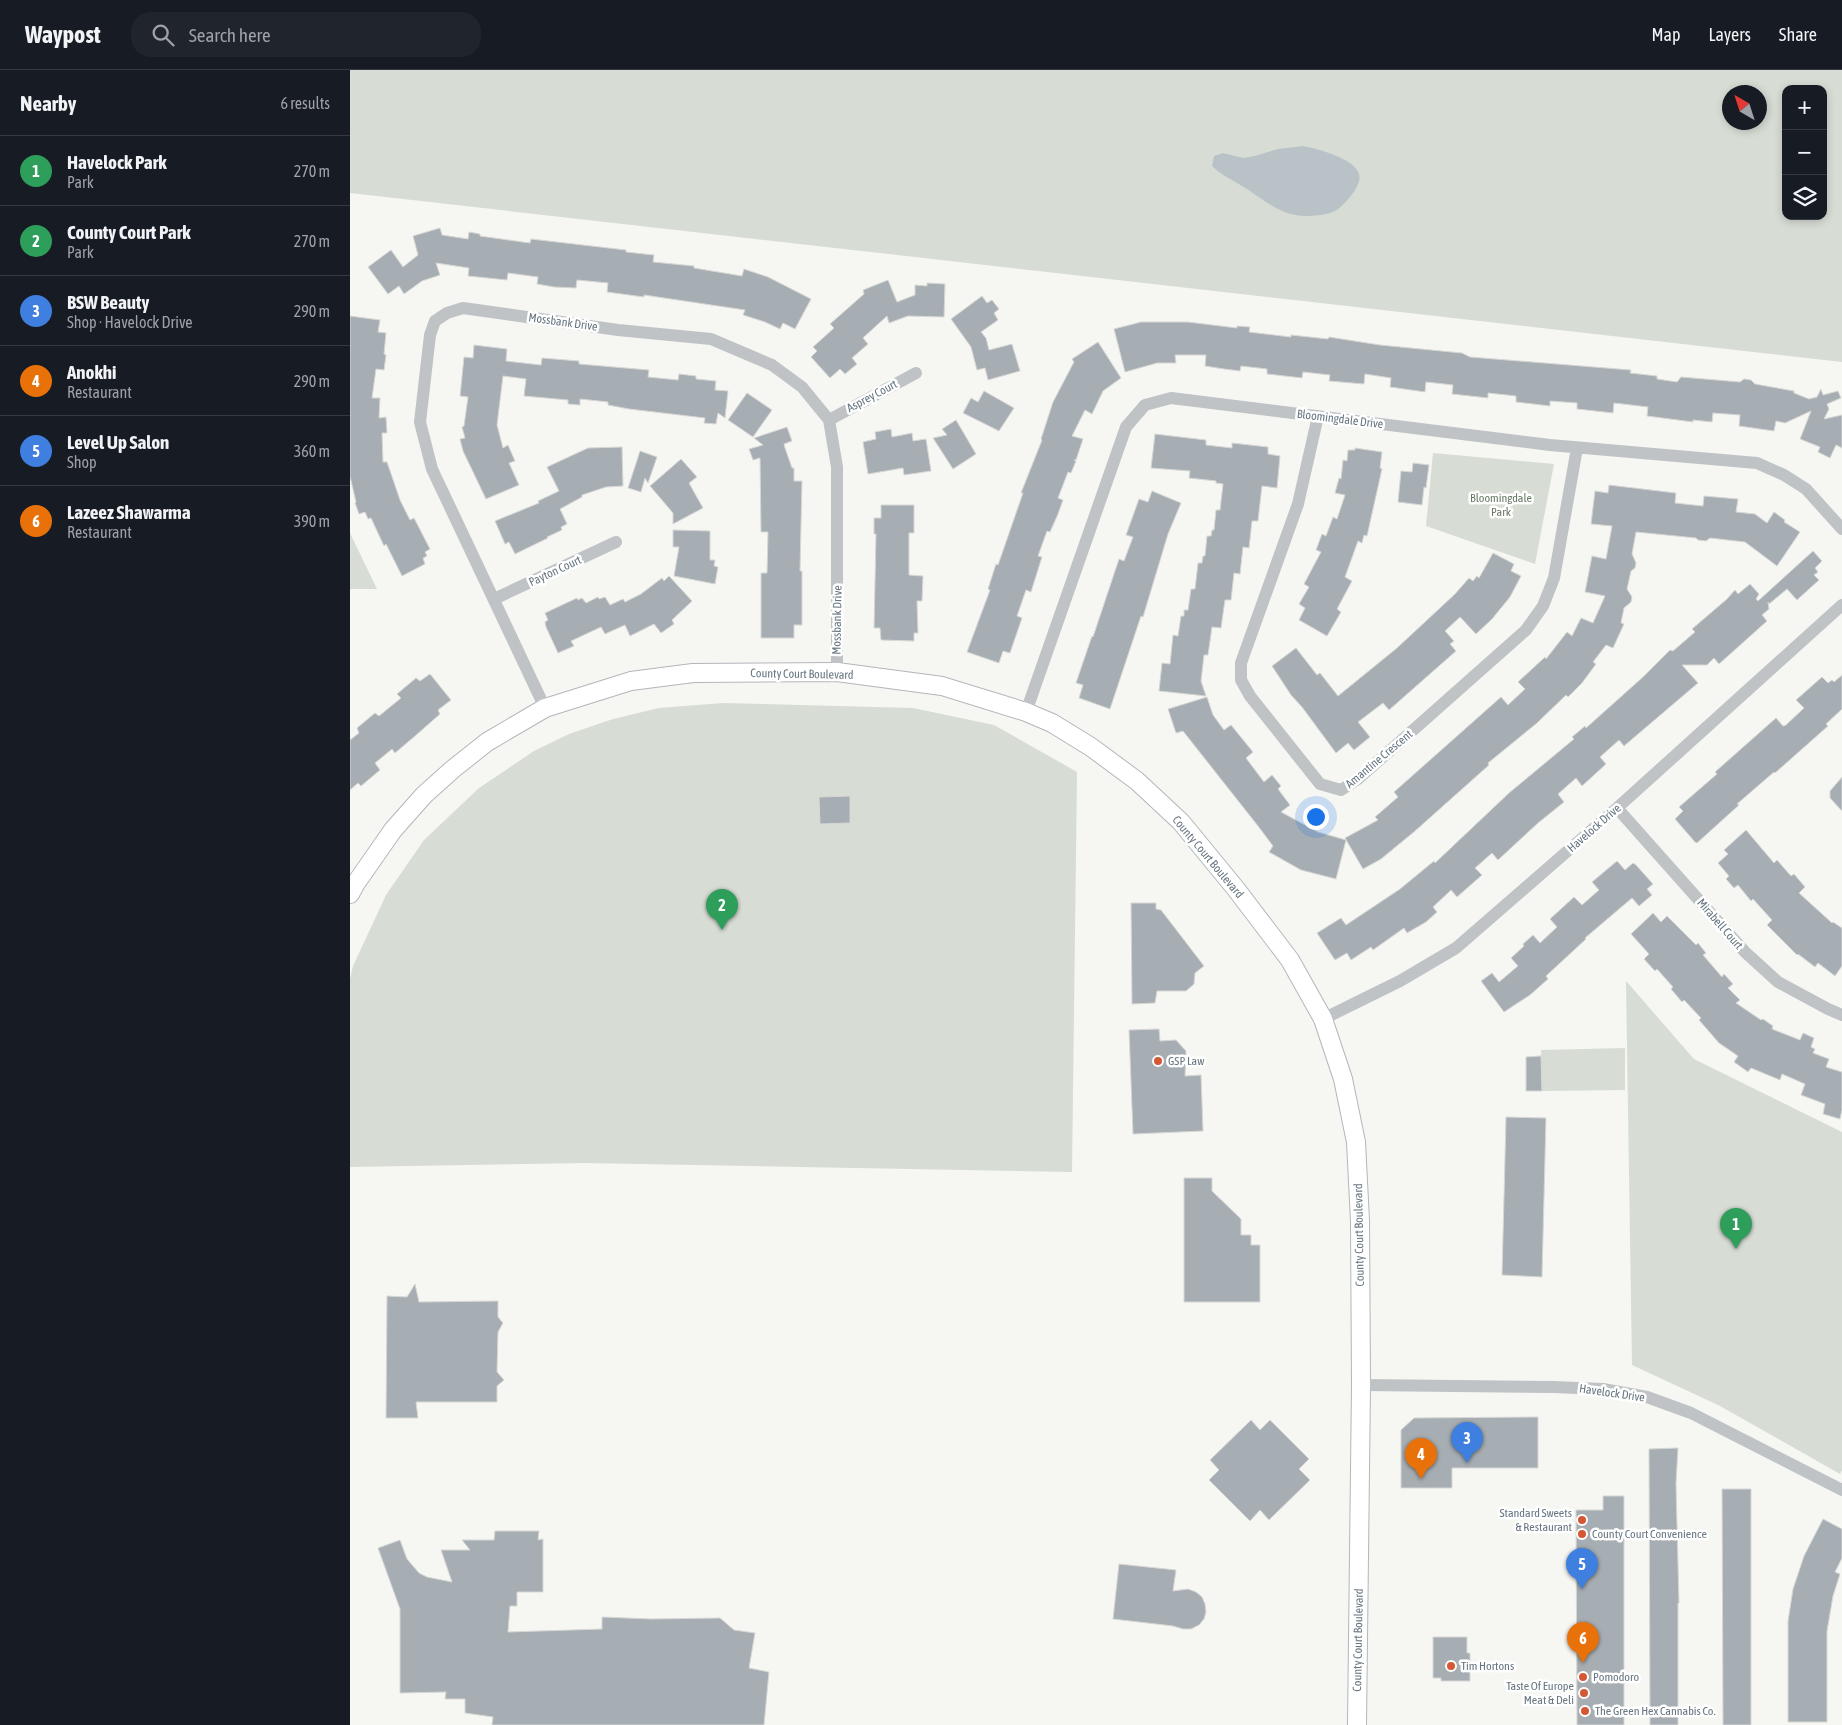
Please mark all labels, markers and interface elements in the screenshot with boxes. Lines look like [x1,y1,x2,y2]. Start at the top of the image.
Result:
search box [131,12,481,57]
text: Waypost [25,21,101,48]
icon: search [149,21,177,49]
text: Search here [189,24,271,46]
text: Map [1651,24,1680,45]
text: Layers [1708,24,1751,45]
text: Share [1779,24,1817,45]
north arrow [1722,85,1767,130]
map controls [1782,85,1827,220]
button: + [1782,85,1827,130]
text: Nearby [20,91,76,115]
text: 6 results [280,94,330,112]
button: − [1782,130,1827,175]
text: Havelock Park [67,151,167,173]
text: 1 [32,162,40,180]
text: 270 m [294,162,330,180]
text: Park [67,173,94,191]
button: layers [1782,175,1827,220]
text: County Court Park [67,221,191,243]
text: 2 [32,232,40,250]
text: 270 m [294,232,330,250]
text: Park [67,243,94,261]
text: BSW Beauty [67,291,149,313]
text: 3 [32,302,40,320]
text: 290 m [294,302,330,320]
street label: Mossbank Drive [528,310,598,334]
text: Shop · Havelock Drive [67,313,193,331]
text: Anokhi [67,361,116,383]
text: 4 [32,372,40,390]
text: 290 m [294,372,330,390]
street label: Asprey Court [844,377,900,415]
text: Restaurant [67,383,132,401]
street label: Bloomingdale Drive [1296,407,1384,431]
text: Level Up Salon [67,431,169,453]
text: 5 [32,442,40,460]
text: 360 m [294,442,330,460]
text: Shop [67,453,97,471]
park label: Bloomingdale Park [1470,491,1532,519]
text: Lazeez Shawarma [67,501,191,523]
text: 6 [32,512,40,530]
text: 390 m [294,512,330,530]
text: Restaurant [67,523,132,541]
street label: Payton Court [527,553,584,589]
street label: Mossbank Drive [829,585,845,655]
street label: County Court Boulevard [750,666,854,682]
street label: Amantine Crescent [1343,727,1416,791]
street label: Havelock Drive [1564,801,1624,855]
your location [1303,804,1329,830]
street label: County Court Boulevard [1169,813,1247,901]
pin: 2 [706,889,738,930]
street label: Mirabell Court [1694,896,1746,953]
place label: GSP Law [1168,1054,1204,1068]
marker: GSP Law [1152,1055,1164,1067]
street label: County Court Boulevard [1351,1183,1367,1287]
pin: 1 [1720,1208,1752,1249]
street label: Havelock Drive [1578,1381,1646,1405]
pin: 3 [1451,1422,1483,1463]
pin: 4 [1405,1438,1437,1479]
place label: Standard Sweets & Restaurant [1499,1506,1573,1534]
marker: Standard Sweets & Restaurant [1576,1514,1588,1526]
place label: County Court Convenience [1592,1527,1707,1541]
marker: County Court Convenience [1576,1528,1588,1540]
pin: 5 [1566,1548,1598,1589]
street label: County Court Boulevard [1350,1588,1366,1692]
pin: 6 [1567,1622,1599,1663]
place label: Tim Hortons [1461,1659,1514,1673]
marker: Tim Hortons [1445,1660,1457,1672]
place label: Pomodoro [1593,1670,1640,1684]
marker: Pomodoro [1577,1671,1589,1683]
place label: Taste Of Europe Meat & Deli [1506,1679,1574,1707]
marker: Taste Of Europe Meat & Deli [1578,1687,1590,1699]
place label: The Green Hex Cannabis Co. [1595,1704,1716,1718]
marker: The Green Hex Cannabis Co. [1579,1705,1591,1717]

